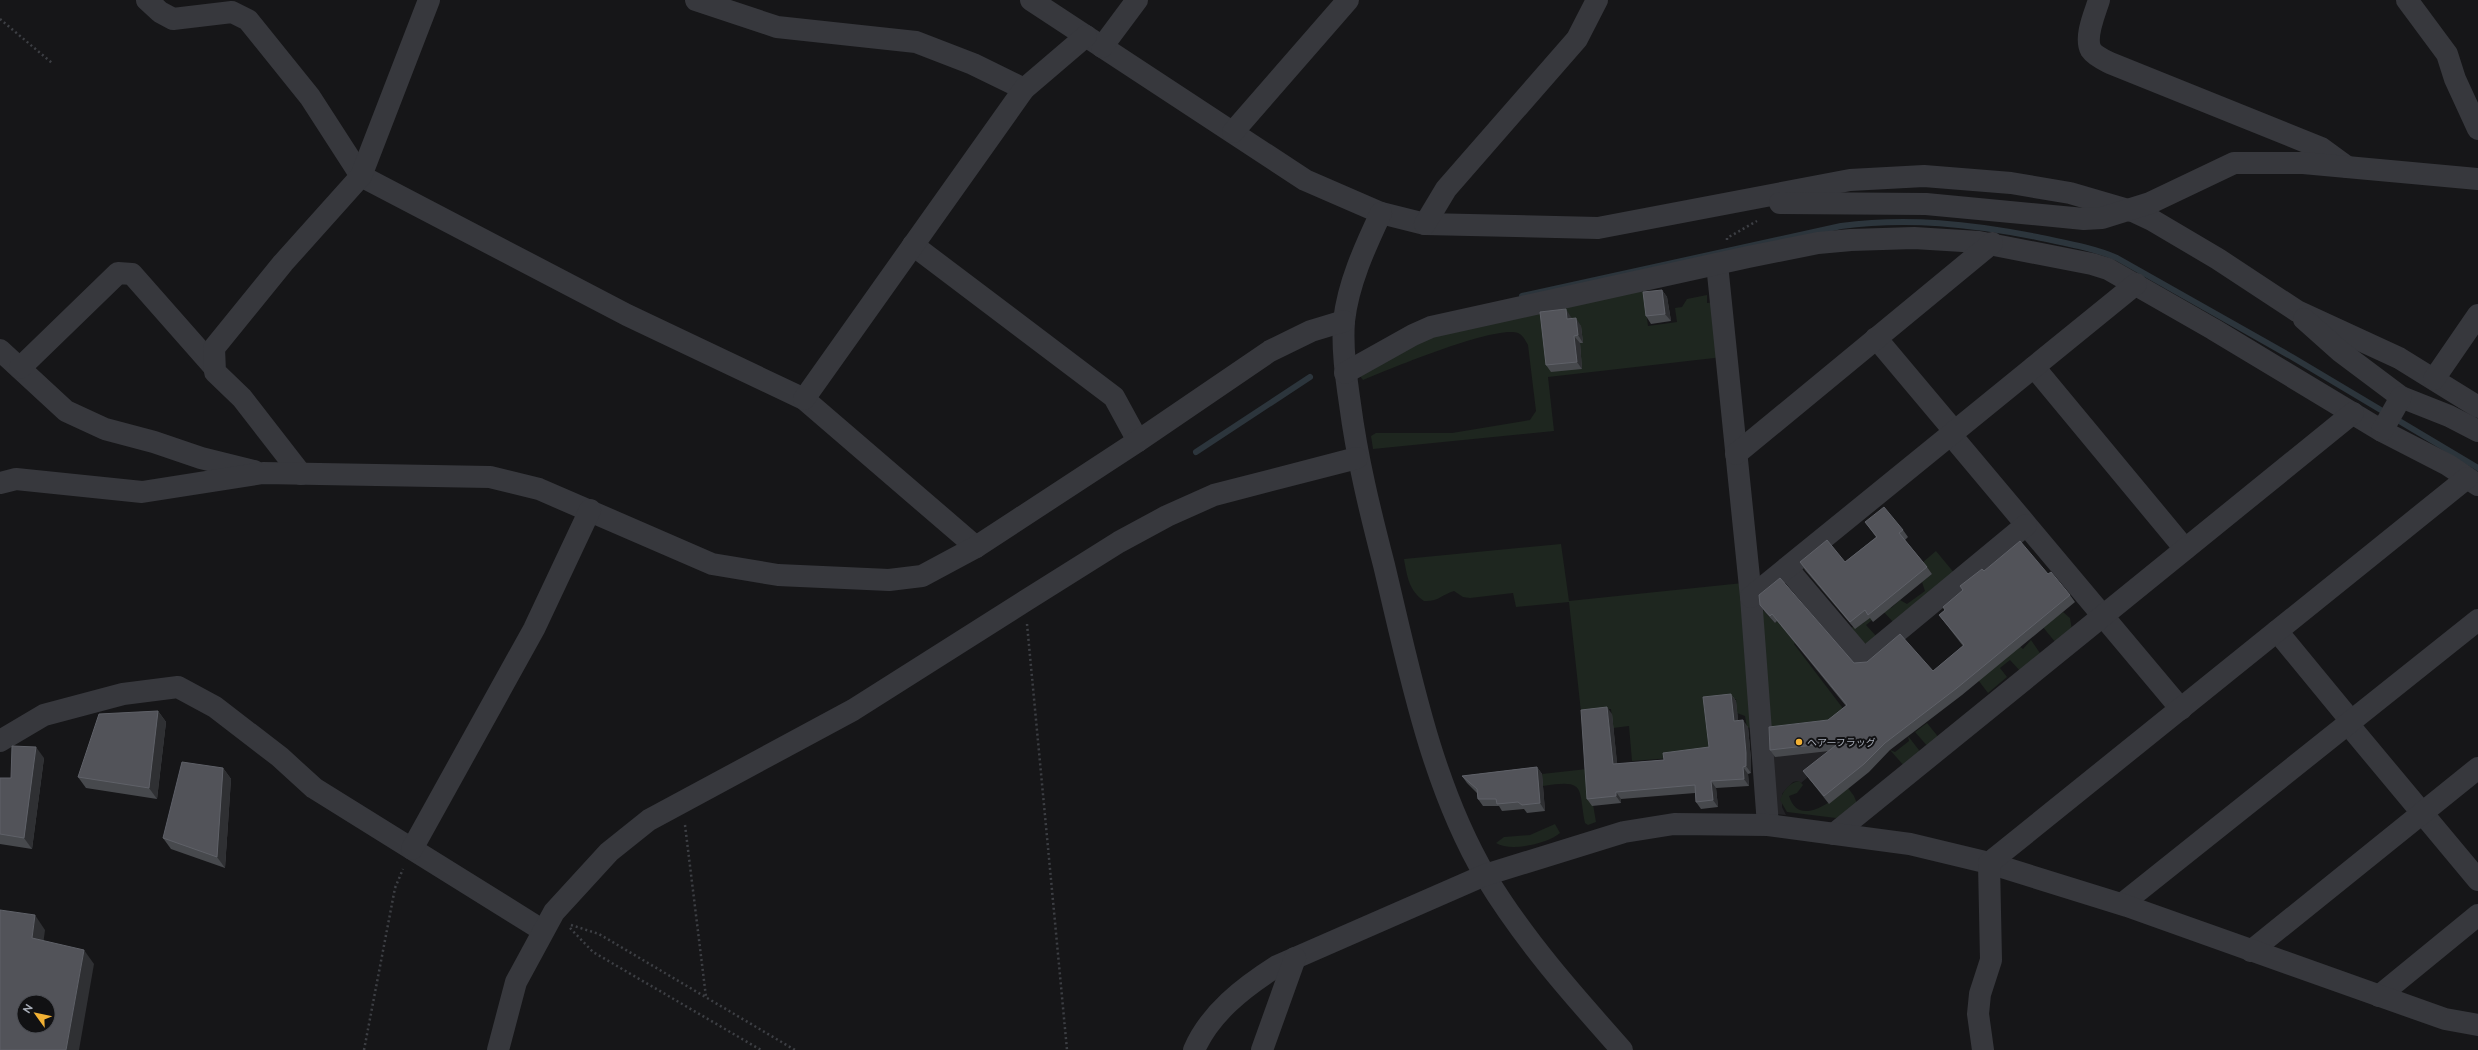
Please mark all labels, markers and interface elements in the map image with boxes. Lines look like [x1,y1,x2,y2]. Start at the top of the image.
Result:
marker: ヘアーフラッグ [1794,737,1804,747]
place label: ヘアーフラッグ [1807,737,1876,748]
north arrow [16,994,56,1034]
text: N [20,1002,36,1016]

